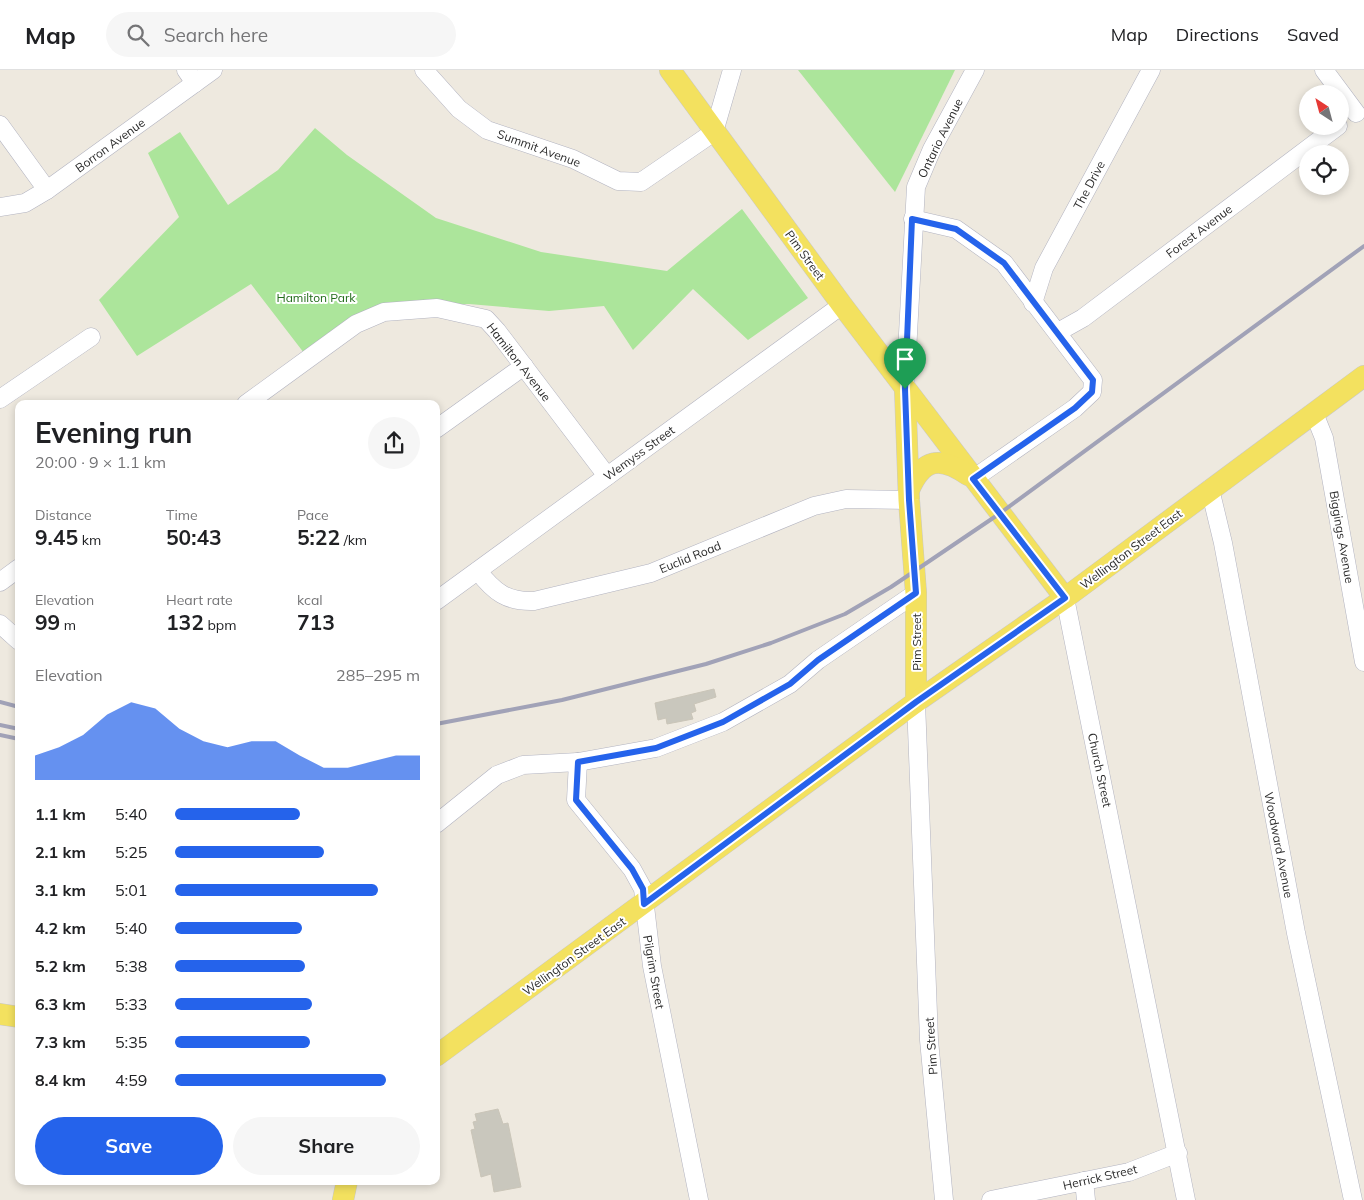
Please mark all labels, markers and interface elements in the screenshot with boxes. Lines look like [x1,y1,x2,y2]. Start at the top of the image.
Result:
search box [106,12,456,57]
text: Map [25,20,76,50]
icon: search [124,21,152,49]
text: Search here [164,23,268,47]
text: Map [1111,23,1148,46]
text: Directions [1176,23,1259,46]
text: Saved [1287,23,1339,46]
north arrow [1299,85,1349,135]
map controls [1299,85,1349,195]
street label: Ontario Avenue [914,96,966,180]
street label: Borron Avenue [72,115,148,175]
street label: Summit Avenue [495,126,583,170]
button: locate [1299,145,1349,195]
street label: The Drive [1070,158,1108,212]
street label: Forest Avenue [1163,201,1235,261]
street label: Pim Street [782,227,828,283]
park label: Hamilton Park [276,290,356,305]
street label: Hamilton Avenue [484,320,554,404]
pin [884,338,926,389]
icon: arrive [891,345,919,373]
text: Evening run [35,415,192,450]
button: share [368,417,420,469]
street label: Wemyss Street [601,422,677,484]
text: 20:00 · 9 × 1.1 km [35,452,166,472]
street label: Biggings Avenue [1326,490,1358,584]
text: Distance [35,506,92,524]
text: Time [166,506,198,524]
text: Pace [297,506,329,524]
street label: Wellington Street East [1077,506,1185,592]
text: 9.45 [35,524,78,550]
text: 50:43 [166,524,222,550]
text: 5:22 [297,524,340,550]
text: km [78,531,101,549]
text: /km [340,531,367,549]
street label: Euclid Road [657,538,723,576]
text: Elevation [35,591,94,609]
text: Heart rate [166,591,233,609]
text: kcal [297,591,323,609]
text: 99 [35,609,60,635]
text: 132 [166,609,204,635]
text: 713 [297,609,335,635]
street label: Pim Street [909,613,924,671]
text: m [60,616,76,634]
text: bpm [204,616,237,634]
text: Elevation [35,665,103,685]
text: 285–295 m [336,665,420,685]
street label: Church Street [1085,731,1115,809]
street label: Woodward Avenue [1261,791,1297,899]
text: 1.1 km [35,804,86,824]
text: 5:40 [115,804,147,824]
text: 2.1 km [35,842,86,862]
text: 5:25 [115,842,147,862]
text: 3.1 km [35,880,86,900]
text: 5:01 [115,880,147,900]
street label: Wellington Street East [520,914,628,998]
text: 4.2 km [35,918,86,938]
text: 5:40 [115,918,147,938]
street label: Pilgrim Street [640,934,668,1010]
text: 5.2 km [35,956,86,976]
text: 5:38 [115,956,147,976]
text: 6.3 km [35,994,86,1014]
text: 5:33 [115,994,147,1014]
street label: Pim Street [922,1017,940,1075]
text: 7.3 km [35,1032,86,1052]
text: 5:35 [115,1032,147,1052]
text: 8.4 km [35,1070,86,1090]
text: 4:59 [115,1070,147,1090]
button: Save [35,1117,223,1175]
button: Share [233,1117,420,1175]
street label: Herrick Street [1061,1161,1139,1193]

